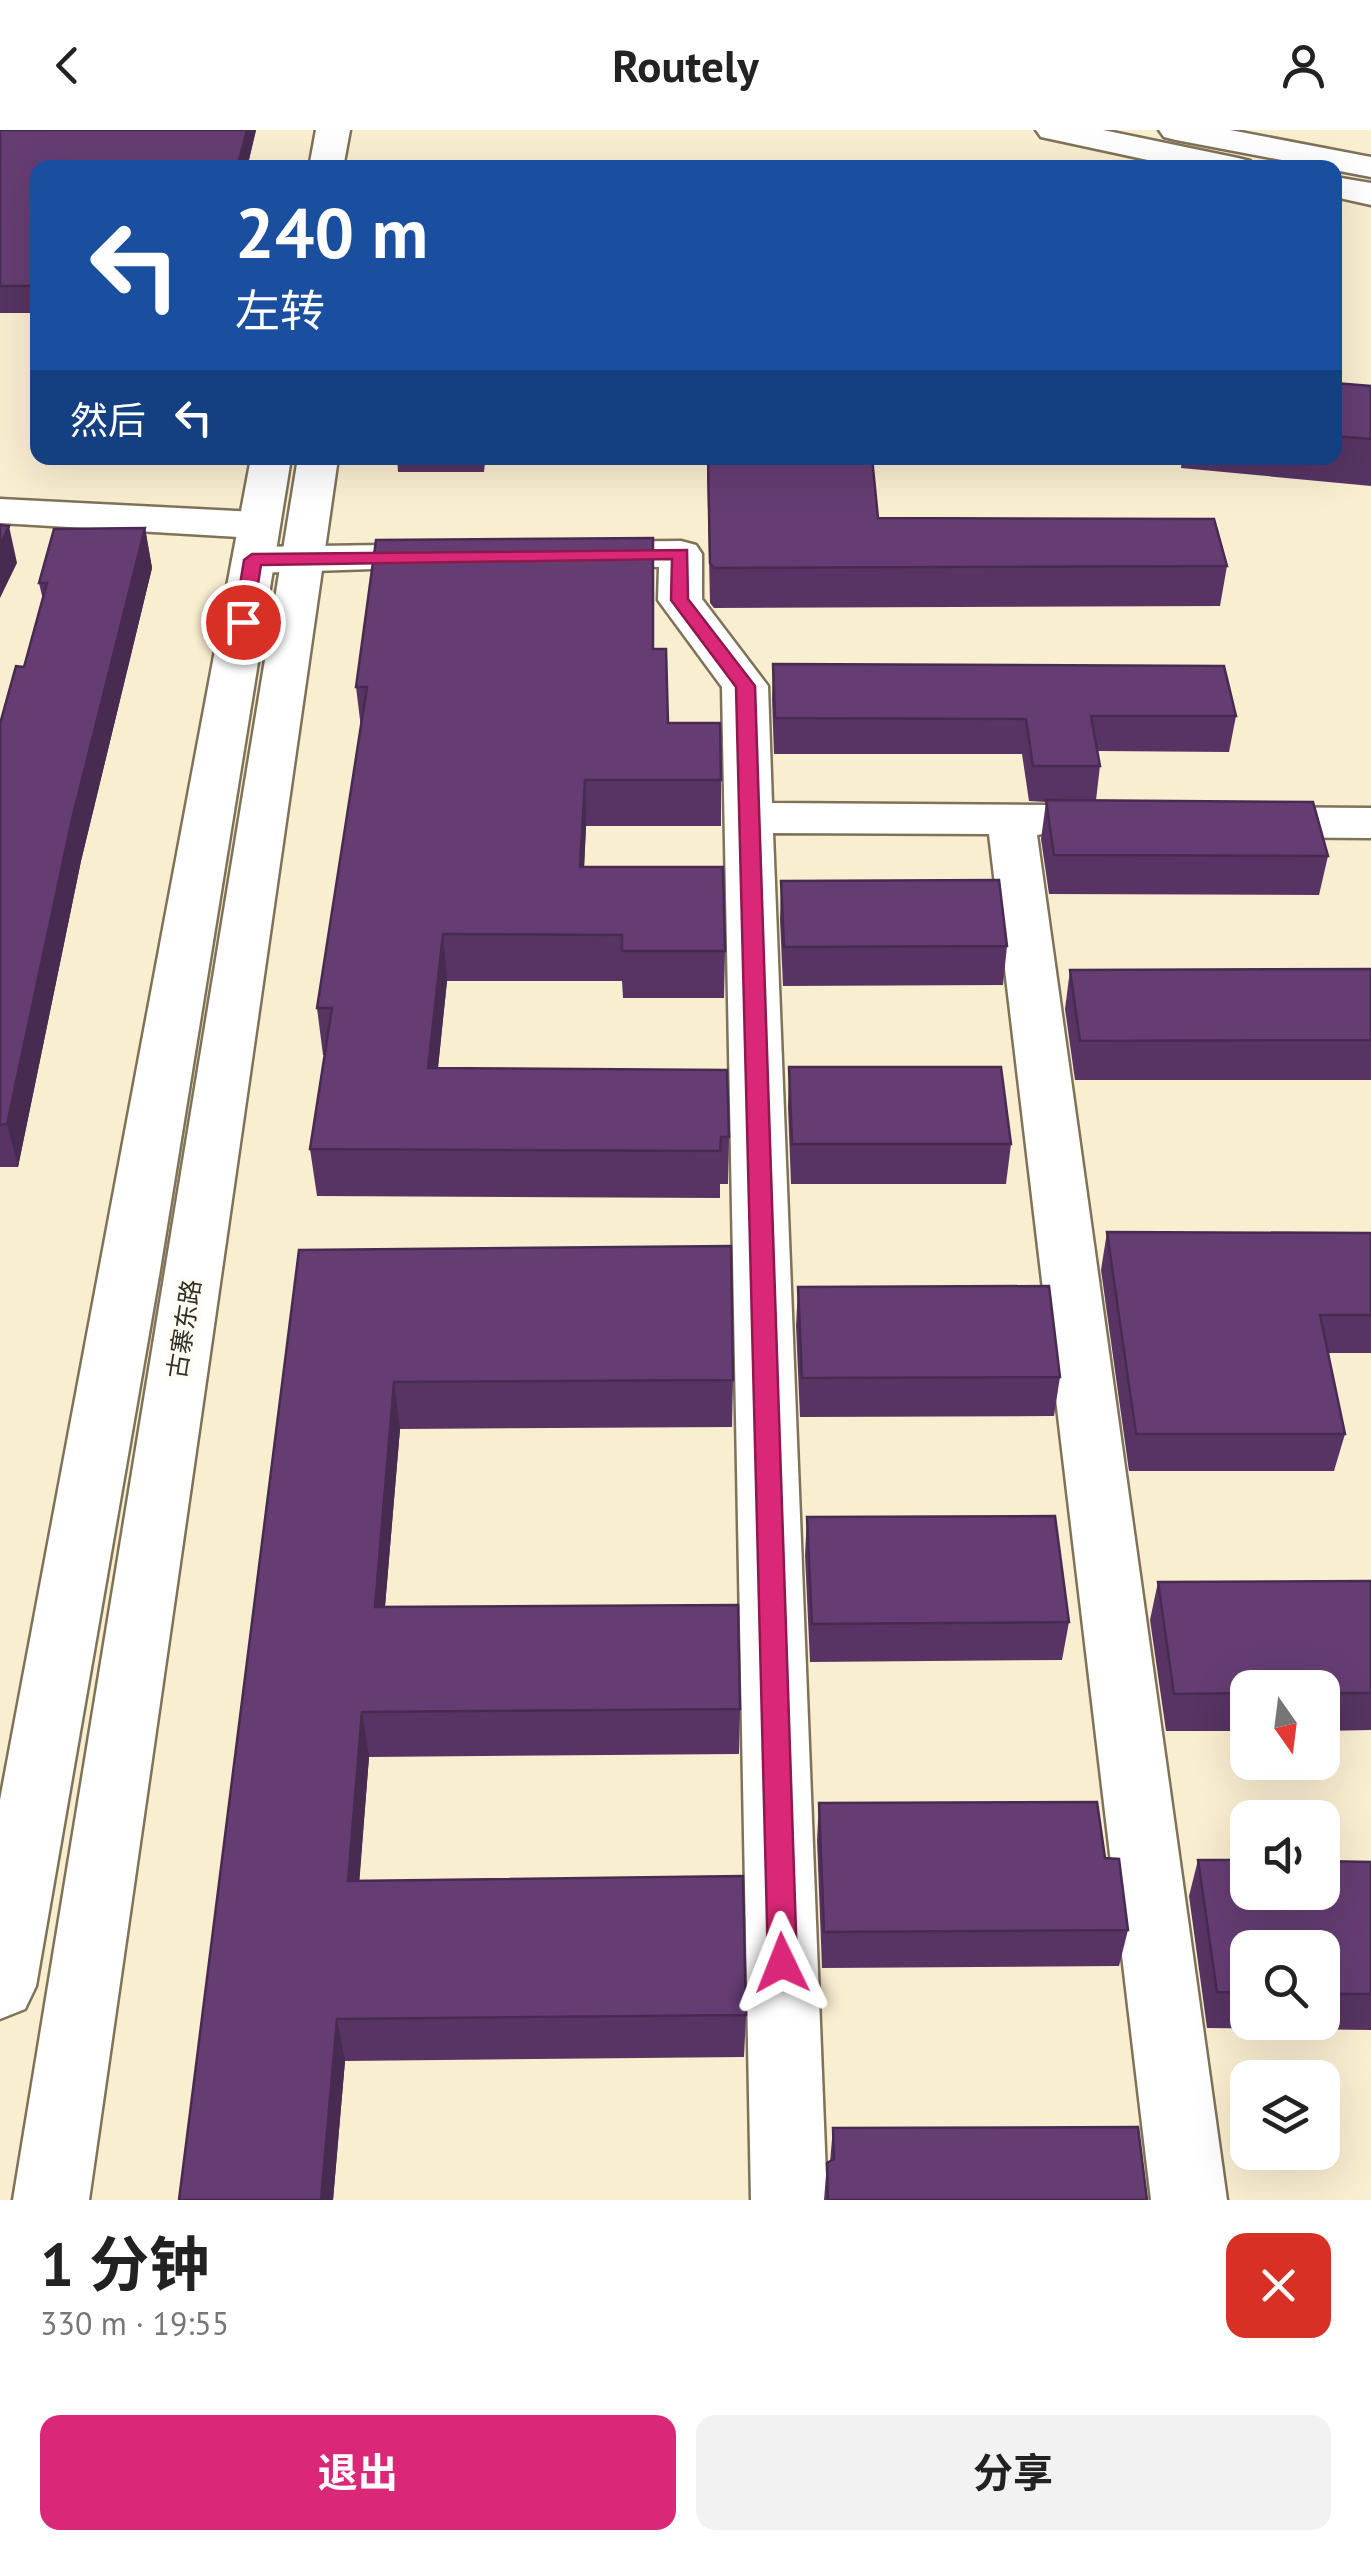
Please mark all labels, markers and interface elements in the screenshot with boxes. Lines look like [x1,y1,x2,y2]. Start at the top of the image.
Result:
text: Routely [612,36,759,94]
icon: back [40,38,95,93]
icon: person [1276,38,1331,93]
text: 240 m [235,187,428,277]
icon: left [70,200,200,330]
text: 左转 [235,281,325,339]
icon: left [166,390,221,445]
text: 然后 [70,395,146,444]
pin [201,580,286,665]
icon: arrive [216,595,271,650]
street label: 古寨东路 [160,1277,208,1381]
north arrow [1230,1670,1340,1780]
map controls [1230,1670,1340,2170]
button: sound [1230,1800,1340,1910]
position arrow [730,1911,834,2015]
button: search [1230,1930,1340,2040]
button: layers [1230,2060,1340,2170]
text: 1 分钟 [40,2225,209,2303]
button: close [1226,2233,1331,2338]
text: 330 m · 19:55 [40,2302,229,2344]
button: 退出 [40,2415,676,2530]
button: 分享 [696,2415,1331,2530]

